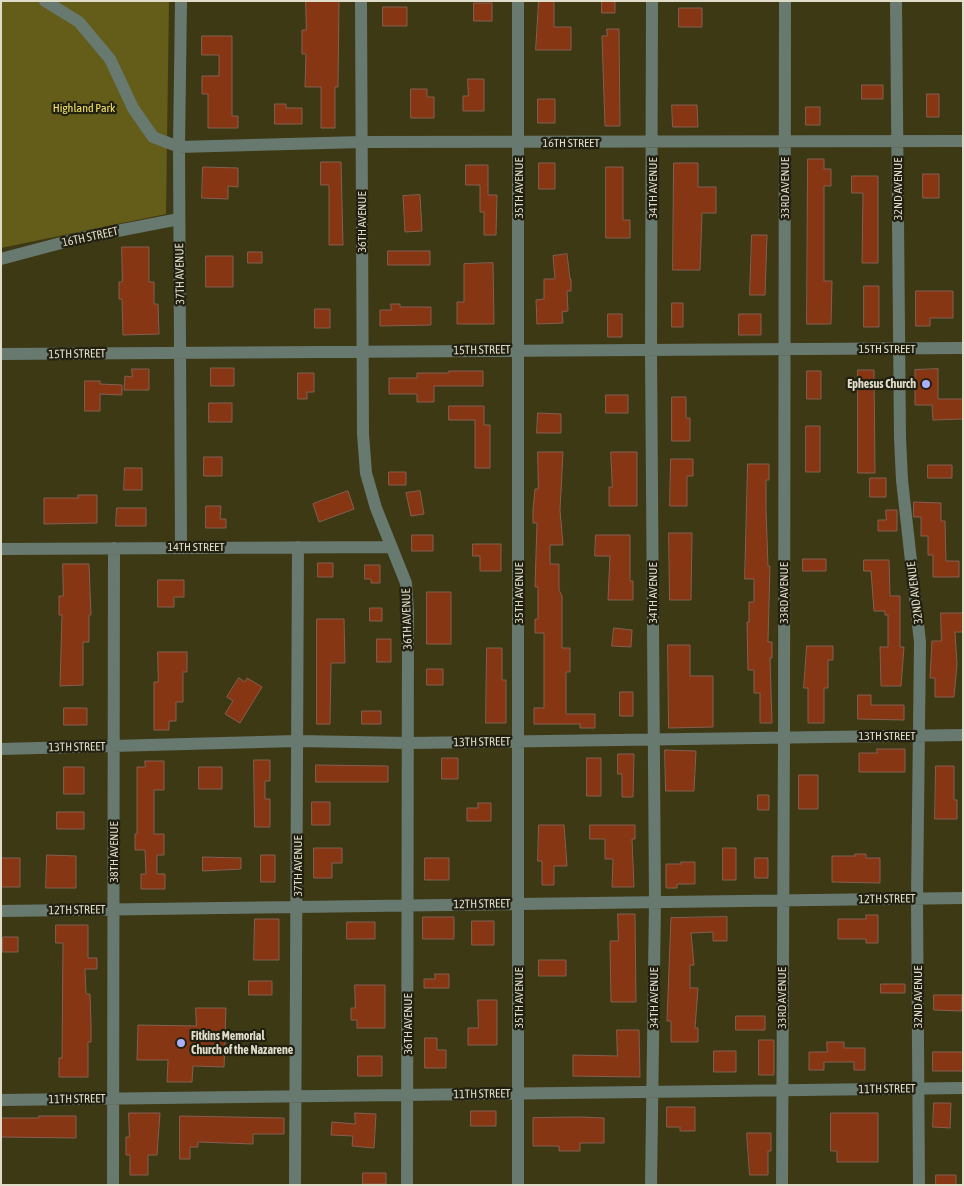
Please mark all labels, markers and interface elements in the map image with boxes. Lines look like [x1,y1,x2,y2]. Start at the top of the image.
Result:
park label: Highland Park [53,101,115,115]
street label: 16TH STREET [543,136,599,150]
street label: 35TH AVENUE [512,157,526,219]
street label: 34TH AVENUE [646,157,660,219]
street label: 33RD AVENUE [778,157,792,219]
street label: 32ND AVENUE [891,158,905,220]
street label: 36TH AVENUE [355,191,369,253]
street label: 16TH STREET [61,224,119,250]
street label: 37TH AVENUE [172,243,188,305]
street label: 15TH STREET [453,342,511,358]
street label: 15TH STREET [859,342,915,356]
street label: 15TH STREET [48,346,106,362]
place label: Ephesus Church [847,377,916,391]
marker: Ephesus Church [920,378,932,390]
street label: 14TH STREET [168,540,224,554]
street label: 32ND AVENUE [904,561,926,625]
street label: 35TH AVENUE [512,562,526,624]
street label: 34TH AVENUE [646,562,660,624]
street label: 33RD AVENUE [777,562,791,624]
street label: 36TH AVENUE [399,588,415,650]
street label: 13TH STREET [859,729,915,743]
street label: 13TH STREET [453,734,511,750]
street label: 13TH STREET [48,739,106,755]
street label: 38TH AVENUE [107,821,121,883]
street label: 37TH AVENUE [291,835,305,897]
street label: 12TH STREET [858,891,916,907]
street label: 12TH STREET [453,896,511,912]
street label: 12TH STREET [48,902,106,918]
street label: 32ND AVENUE [911,966,925,1028]
street label: 35TH AVENUE [512,967,526,1029]
street label: 34TH AVENUE [647,967,661,1029]
street label: 33RD AVENUE [775,967,789,1029]
street label: 36TH AVENUE [401,993,415,1055]
place label: Fitkins Memorial Church of the Nazarene [191,1029,293,1057]
marker: Fitkins Memorial Church of the Nazarene [175,1037,187,1049]
street label: 11TH STREET [858,1081,916,1097]
street label: 11TH STREET [453,1086,511,1102]
street label: 11TH STREET [48,1091,106,1107]

